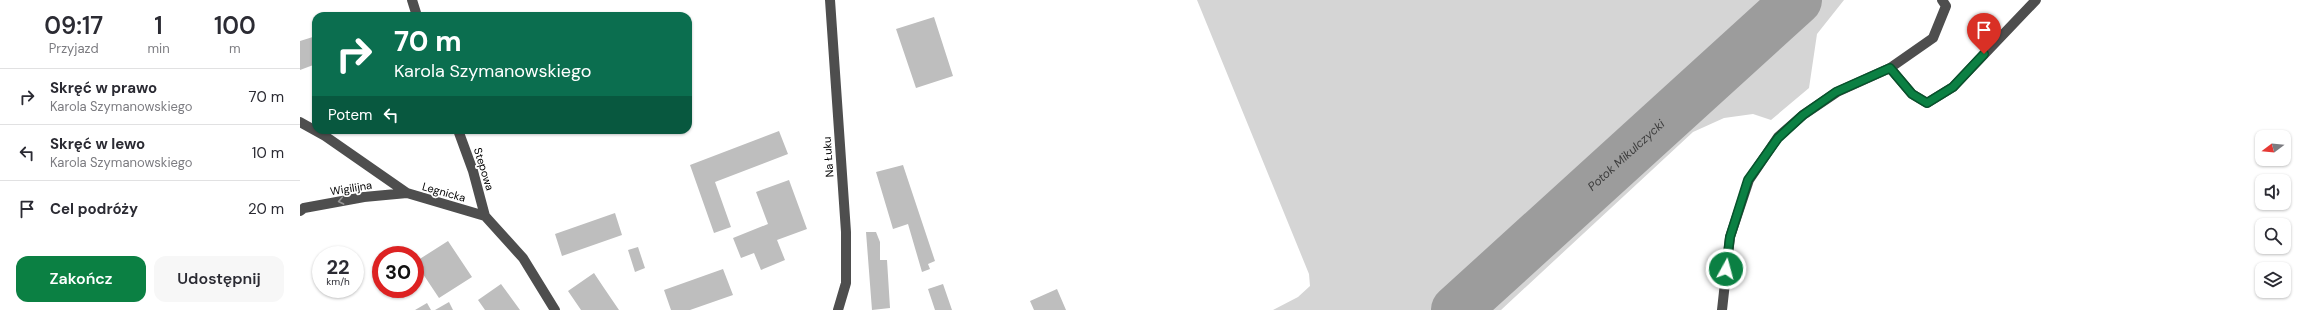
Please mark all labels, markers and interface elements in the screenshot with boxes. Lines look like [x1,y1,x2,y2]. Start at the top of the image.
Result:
text: 09:17 [44,10,103,41]
text: 1 [154,10,163,41]
text: 100 [214,10,256,41]
pin [1967,13,2001,54]
icon: arrive [1973,19,1995,41]
text: 70 m [394,23,462,60]
icon: right [328,28,380,80]
text: Przyjazd [49,40,99,57]
text: min [147,40,170,57]
text: m [229,40,241,57]
text: Karola Szymanowskiego [394,59,591,83]
text: Skręć w prawo [50,78,157,98]
icon: right [16,86,38,108]
text: 70 m [249,87,284,107]
text: Karola Szymanowskiego [50,98,193,115]
icon: left [380,104,402,126]
text: Potem [328,105,372,125]
water label: Potok Mikulczycki [1584,115,1669,194]
north arrow [2255,130,2291,166]
map controls [2255,130,2291,298]
text: Skręć w lewo [50,134,145,154]
street label: Na Łuku [820,136,836,178]
icon: left [16,142,38,164]
text: 10 m [252,143,284,163]
street label: Stepowa [471,146,497,192]
text: Karola Szymanowskiego [50,154,193,171]
button: sound [2255,174,2291,210]
street label: Wigilijna [329,178,373,198]
street label: Legnicka [421,179,467,205]
one-way arrow [338,196,344,205]
icon: arrive [16,198,38,220]
text: Cel podróży [50,199,138,219]
text: 20 m [248,199,284,219]
button: search [2255,218,2291,254]
speed limit sign: 30 [372,246,424,298]
position arrow [1705,248,1747,290]
text: 22 [326,254,350,280]
button: Zakończ [16,256,146,302]
button: Udostępnij [154,256,284,302]
button: layers [2255,262,2291,298]
text: km/h [326,275,350,288]

